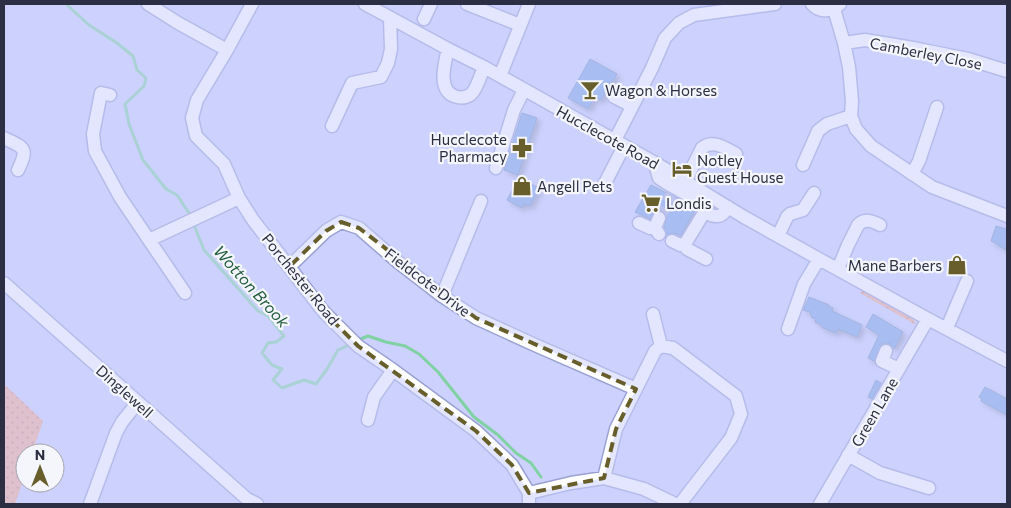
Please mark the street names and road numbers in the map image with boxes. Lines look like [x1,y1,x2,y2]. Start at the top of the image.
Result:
street label: Camberley Close [868,33,984,73]
street label: Hucclecote Road [554,101,662,173]
street label: Porchester Road [259,230,343,328]
street label: Fieldcote Drive [382,244,474,320]
street label: Dinglewell [93,361,157,421]
street label: Green Lane [847,374,901,450]

